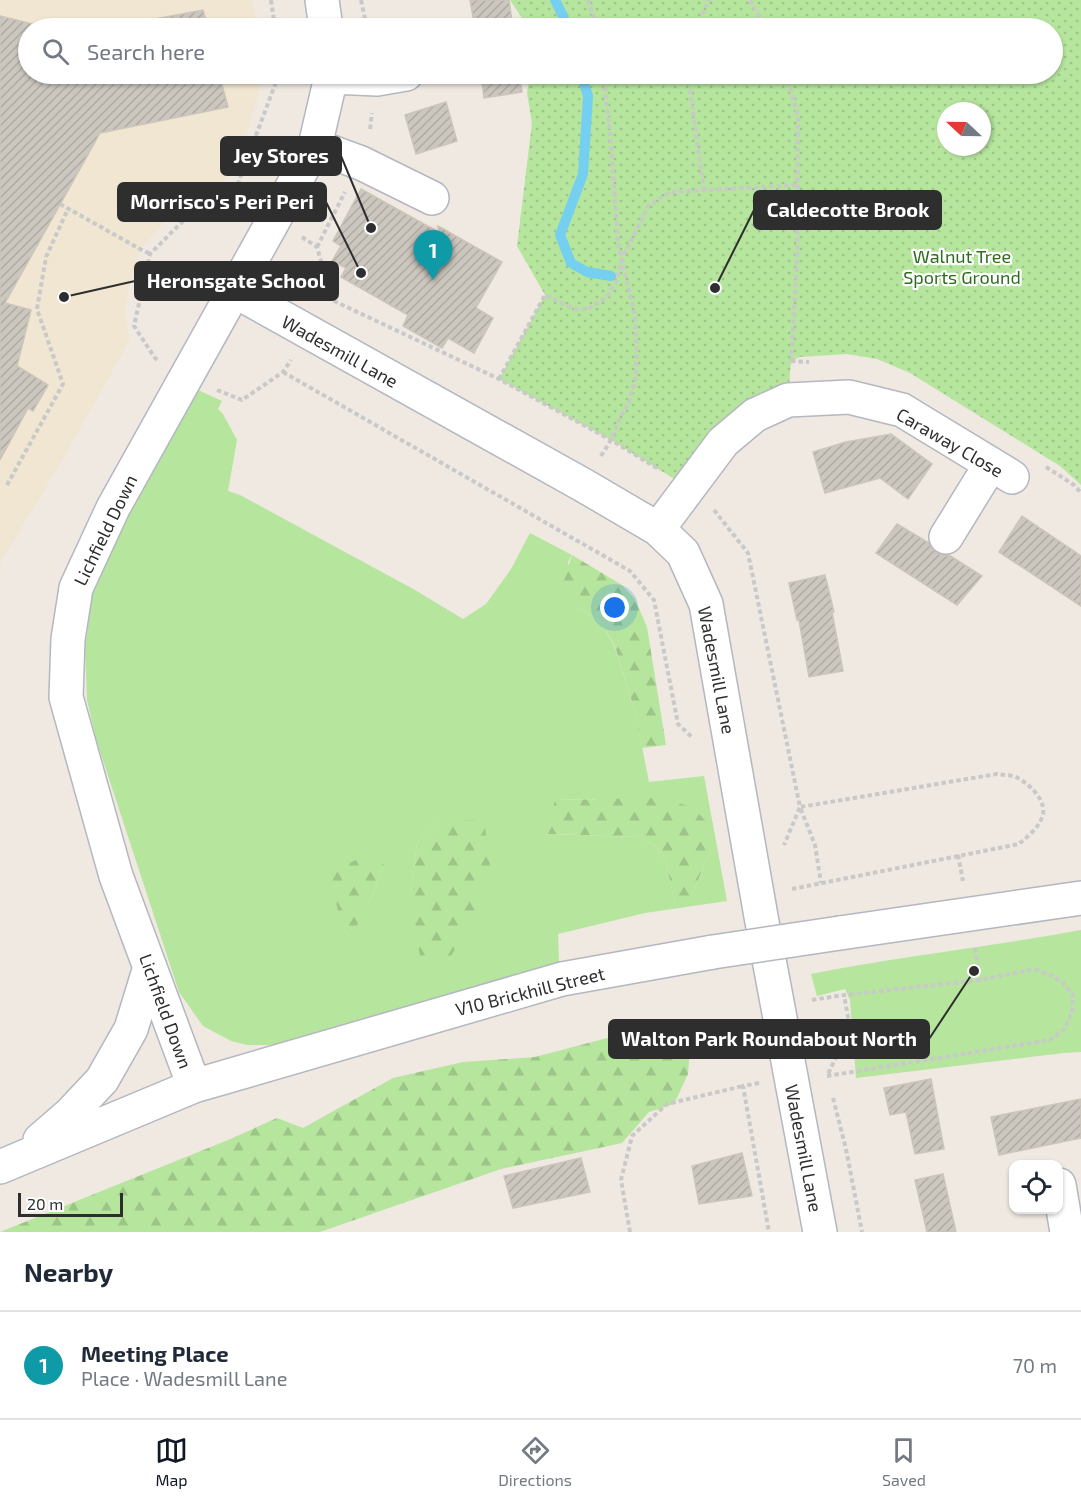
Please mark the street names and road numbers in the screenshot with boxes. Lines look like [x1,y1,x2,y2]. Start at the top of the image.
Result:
street label: Wadesmill Lane [278,310,402,392]
street label: Caraway Close [893,403,1007,481]
street label: Lichfield Down [69,471,141,589]
street label: Wadesmill Lane [694,604,740,736]
street label: Lichfield Down [135,951,197,1071]
street label: V10 Brickhill Street [453,962,607,1020]
street label: Wadesmill Lane [781,1082,827,1214]

